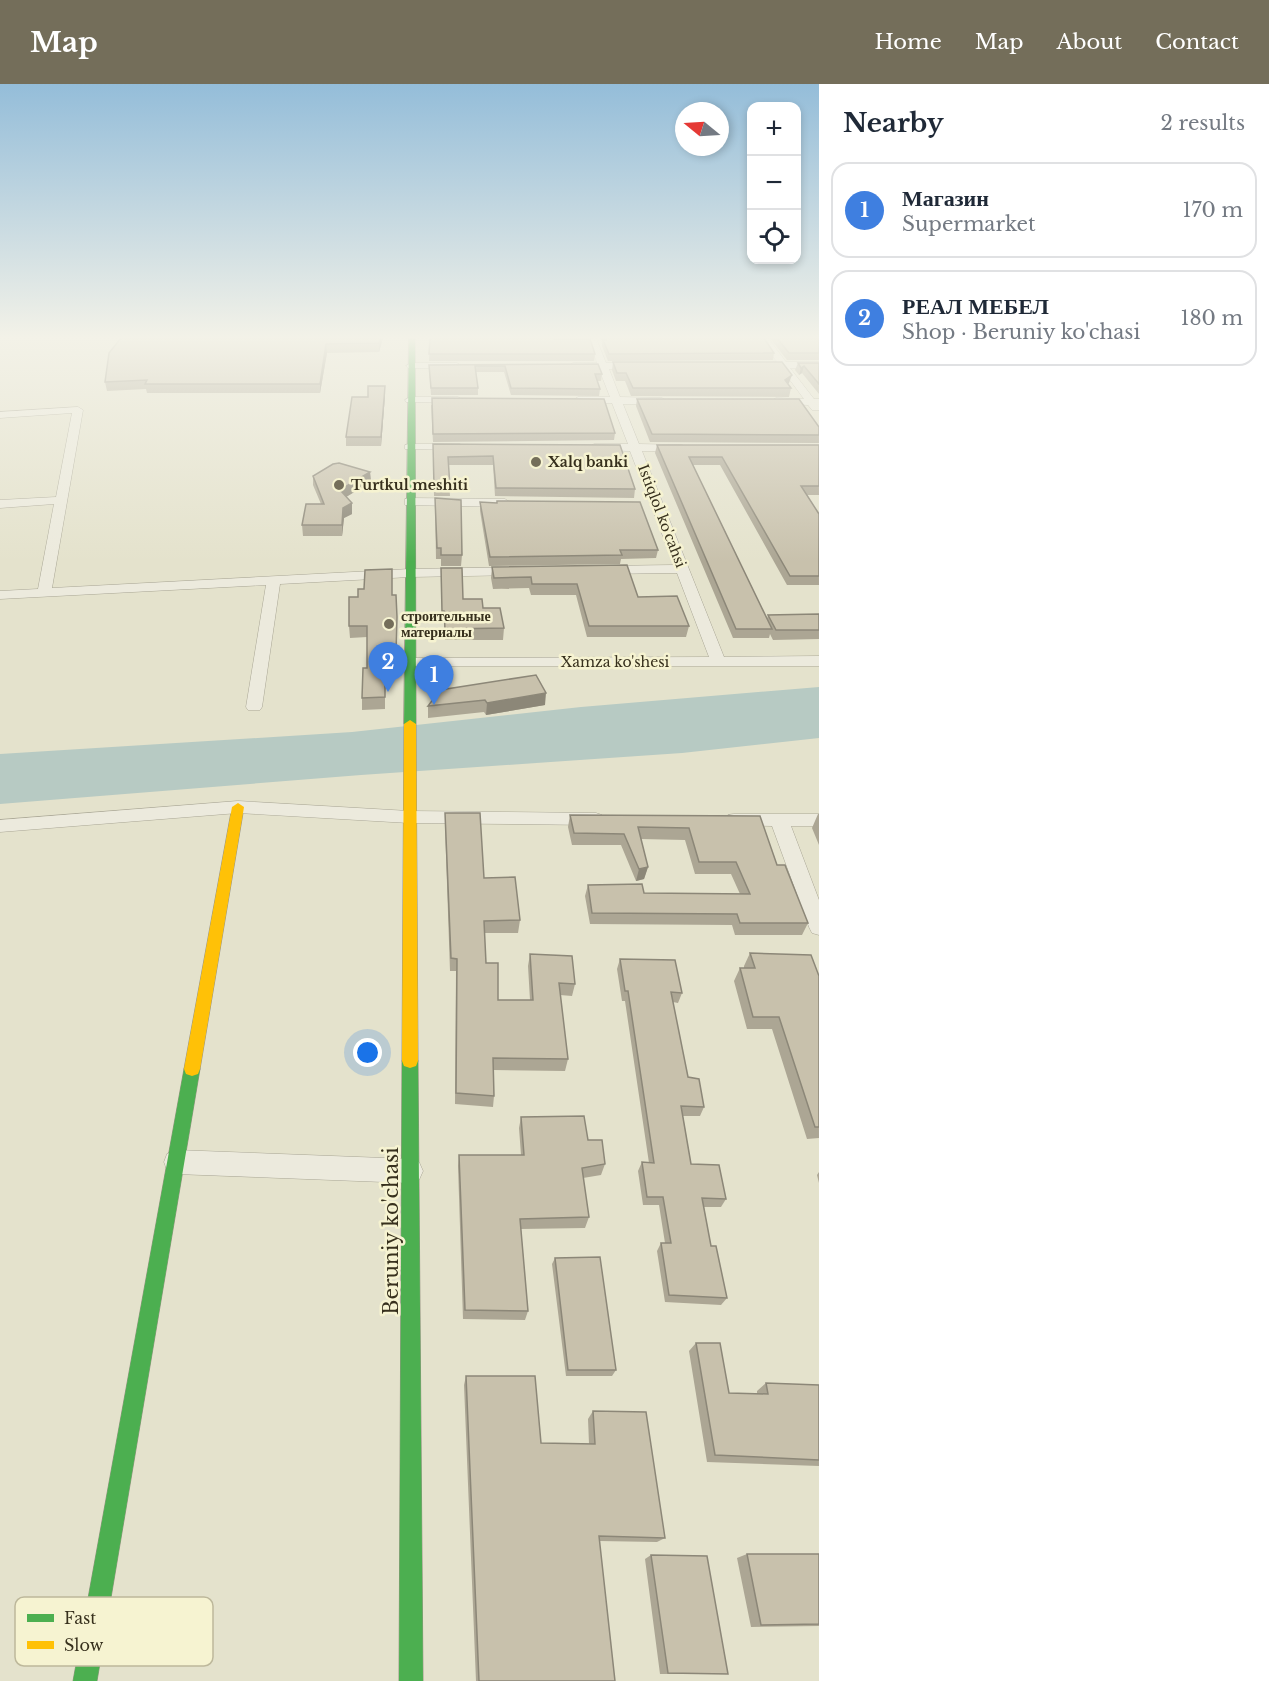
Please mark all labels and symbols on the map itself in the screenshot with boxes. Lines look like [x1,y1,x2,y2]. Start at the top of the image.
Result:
north arrow [675,102,729,156]
place label: Xalq banki [547,453,628,471]
marker: Xalq banki [529,455,543,469]
street label: Istiqlol ko'cahsi [634,462,690,570]
place label: Turtkul meshiti [351,476,468,494]
marker: Turtkul meshiti [332,478,346,492]
place label: строительные материалы [401,607,491,641]
marker: строительные материалы [382,617,396,631]
pin: 2 [368,642,408,692]
street label: Xamza ko'shesi [561,653,670,671]
pin: 1 [414,656,454,705]
your location [353,1038,382,1067]
street label: Beruniy ko'chasi [379,1147,403,1315]
legend [15,1597,213,1666]
text: Fast [64,1608,96,1628]
text: Slow [64,1635,104,1655]

